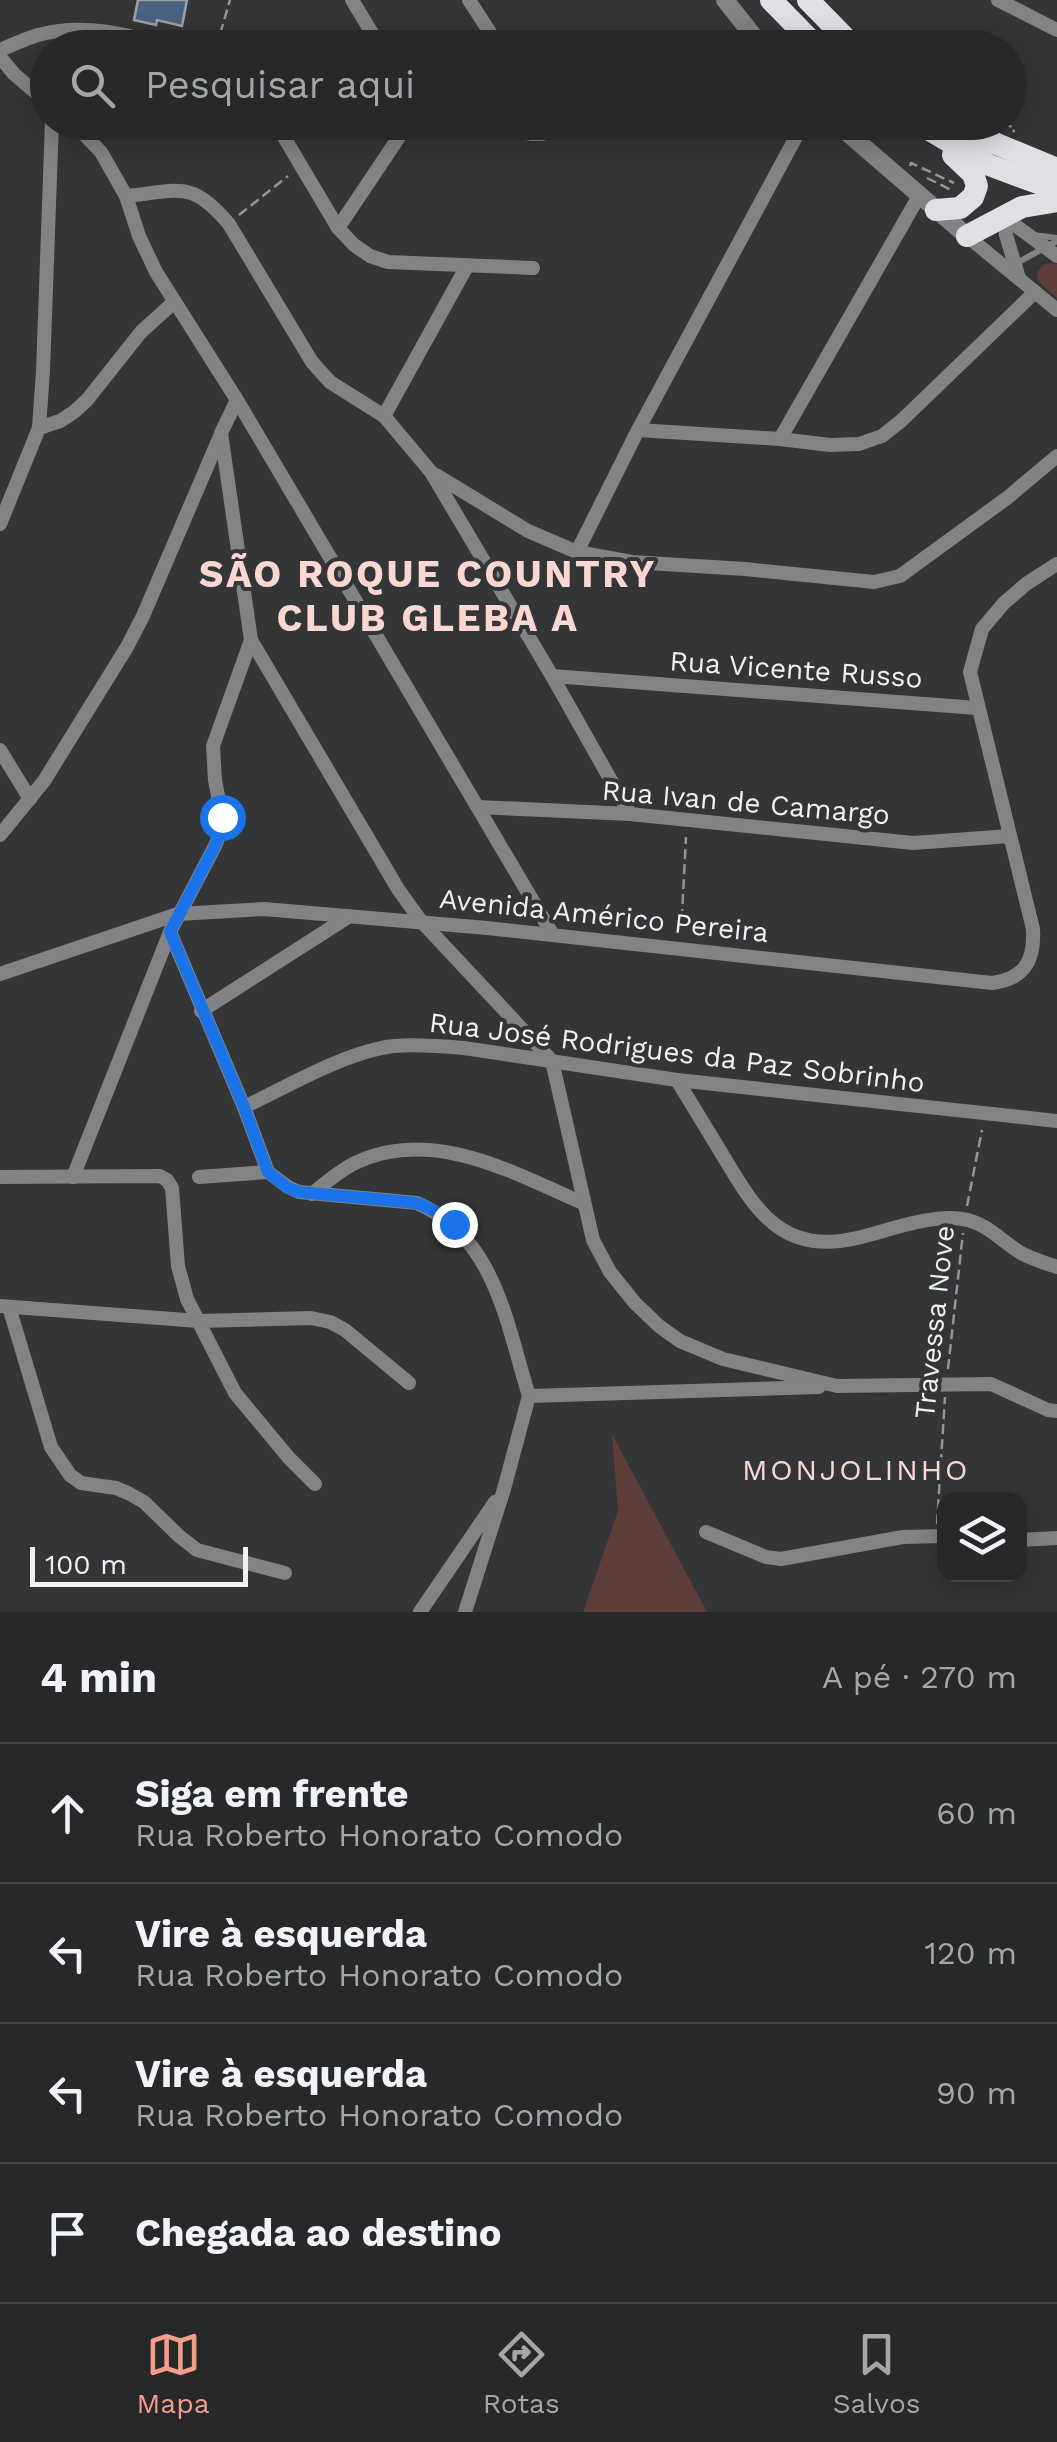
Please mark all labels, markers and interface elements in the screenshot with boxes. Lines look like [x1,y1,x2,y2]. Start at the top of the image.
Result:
search box [30,30,1027,140]
icon: search [65,58,120,113]
text: Pesquisar aqui [145,63,415,107]
district label: SÃO ROQUE COUNTRY CLUB GLEBA A [199,552,657,640]
street label: Rua Vicente Russo [668,644,923,695]
street label: Rua Ivan de Camargo [601,773,891,832]
route start [200,795,246,841]
street label: Avenida Américo Pereira [438,882,770,949]
street label: Rua José Rodrigues da Paz Sobrinho [427,1006,927,1099]
route end [432,1202,478,1248]
street label: Travessa Nove [908,1224,961,1420]
district label: MONJOLINHO [742,1452,970,1487]
map controls [937,1492,1027,1582]
button: layers [937,1492,1027,1582]
scale bar [30,1542,248,1586]
text: 100 m [45,1548,127,1581]
text: 4 min [40,1653,157,1702]
text: A pé · 270 m [822,1658,1017,1696]
text: Siga em frente [135,1772,409,1816]
icon: ahead [40,1786,95,1841]
text: 60 m [936,1794,1017,1832]
text: Rua Roberto Honorato Comodo [135,1816,623,1854]
text: Vire à esquerda [135,1912,427,1956]
icon: left [40,1926,95,1981]
text: 120 m [925,1934,1017,1972]
text: Rua Roberto Honorato Comodo [135,1956,623,1994]
text: Vire à esquerda [135,2052,427,2096]
icon: left [40,2066,95,2121]
text: 90 m [936,2074,1017,2112]
text: Rua Roberto Honorato Comodo [135,2096,623,2134]
icon: arrive [40,2206,95,2261]
text: Chegada ao destino [135,2211,502,2255]
tab: Mapa [137,2327,210,2420]
tab: Rotas [483,2327,560,2420]
tab: Salvos [833,2327,920,2420]

